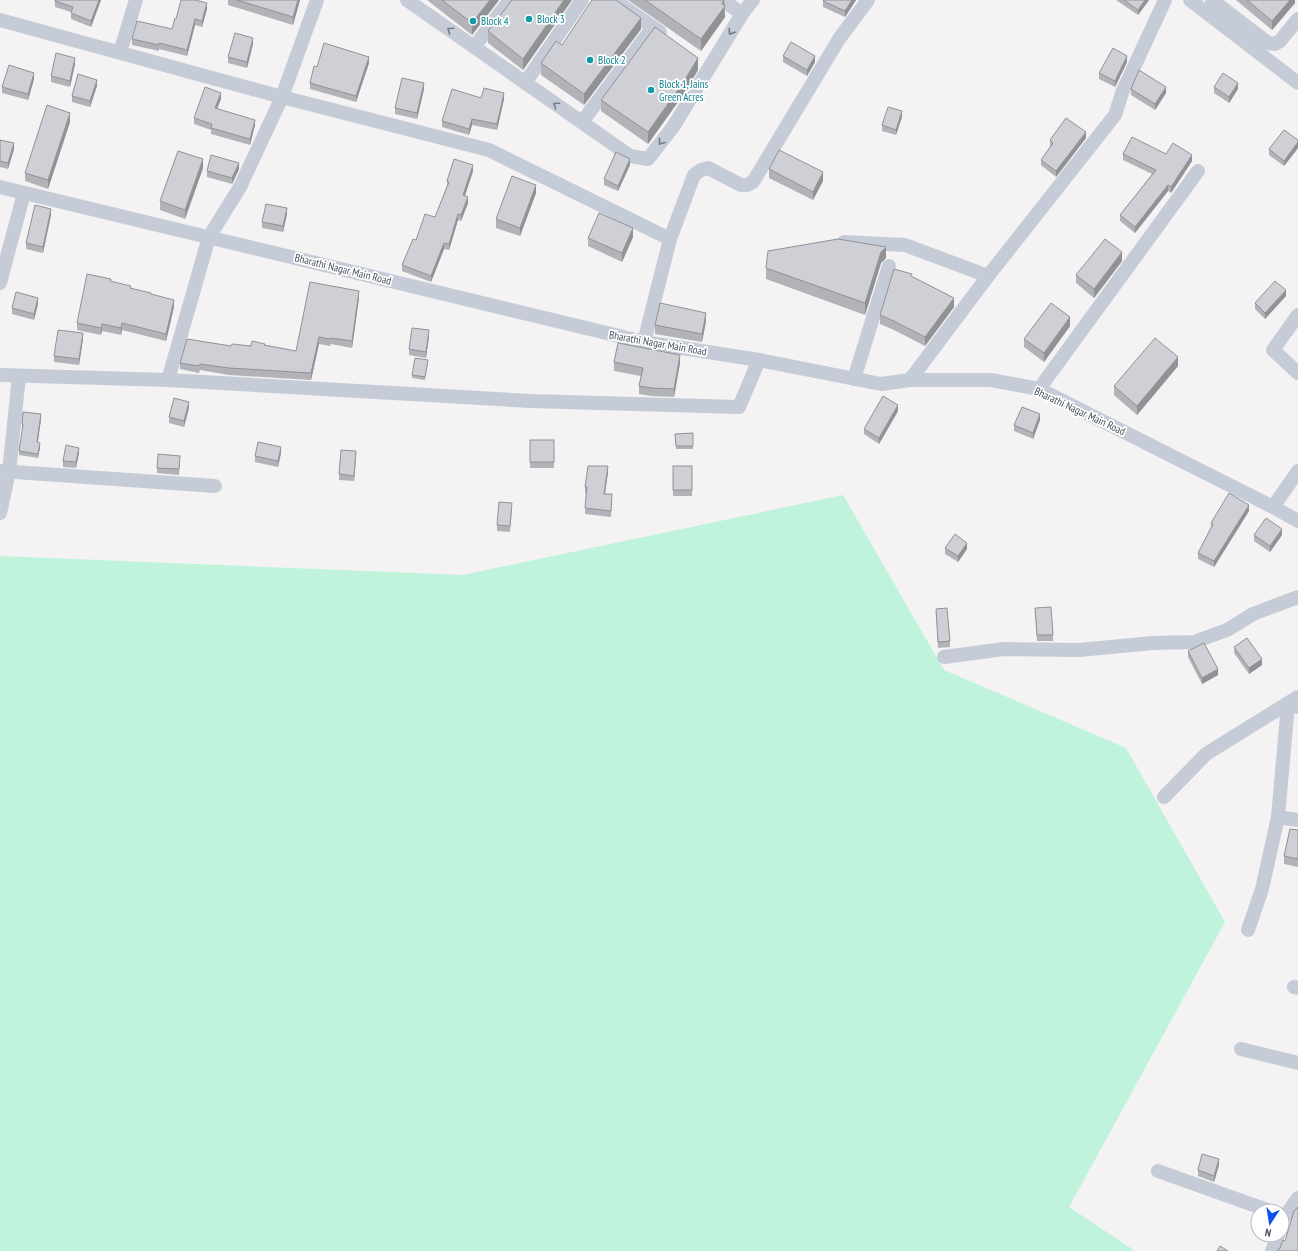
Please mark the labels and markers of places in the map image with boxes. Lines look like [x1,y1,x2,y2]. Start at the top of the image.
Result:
place label: Block 3 [537,12,565,26]
place label: Block 4 [481,14,509,28]
marker: Block 3 [524,14,534,24]
marker: Block 4 [468,16,478,26]
place label: Block 2 [598,53,626,67]
marker: Block 2 [585,55,595,65]
place label: Block 1, Jains Green Acres [659,77,709,104]
marker: Block 1, Jains Green Acres [646,85,656,95]

